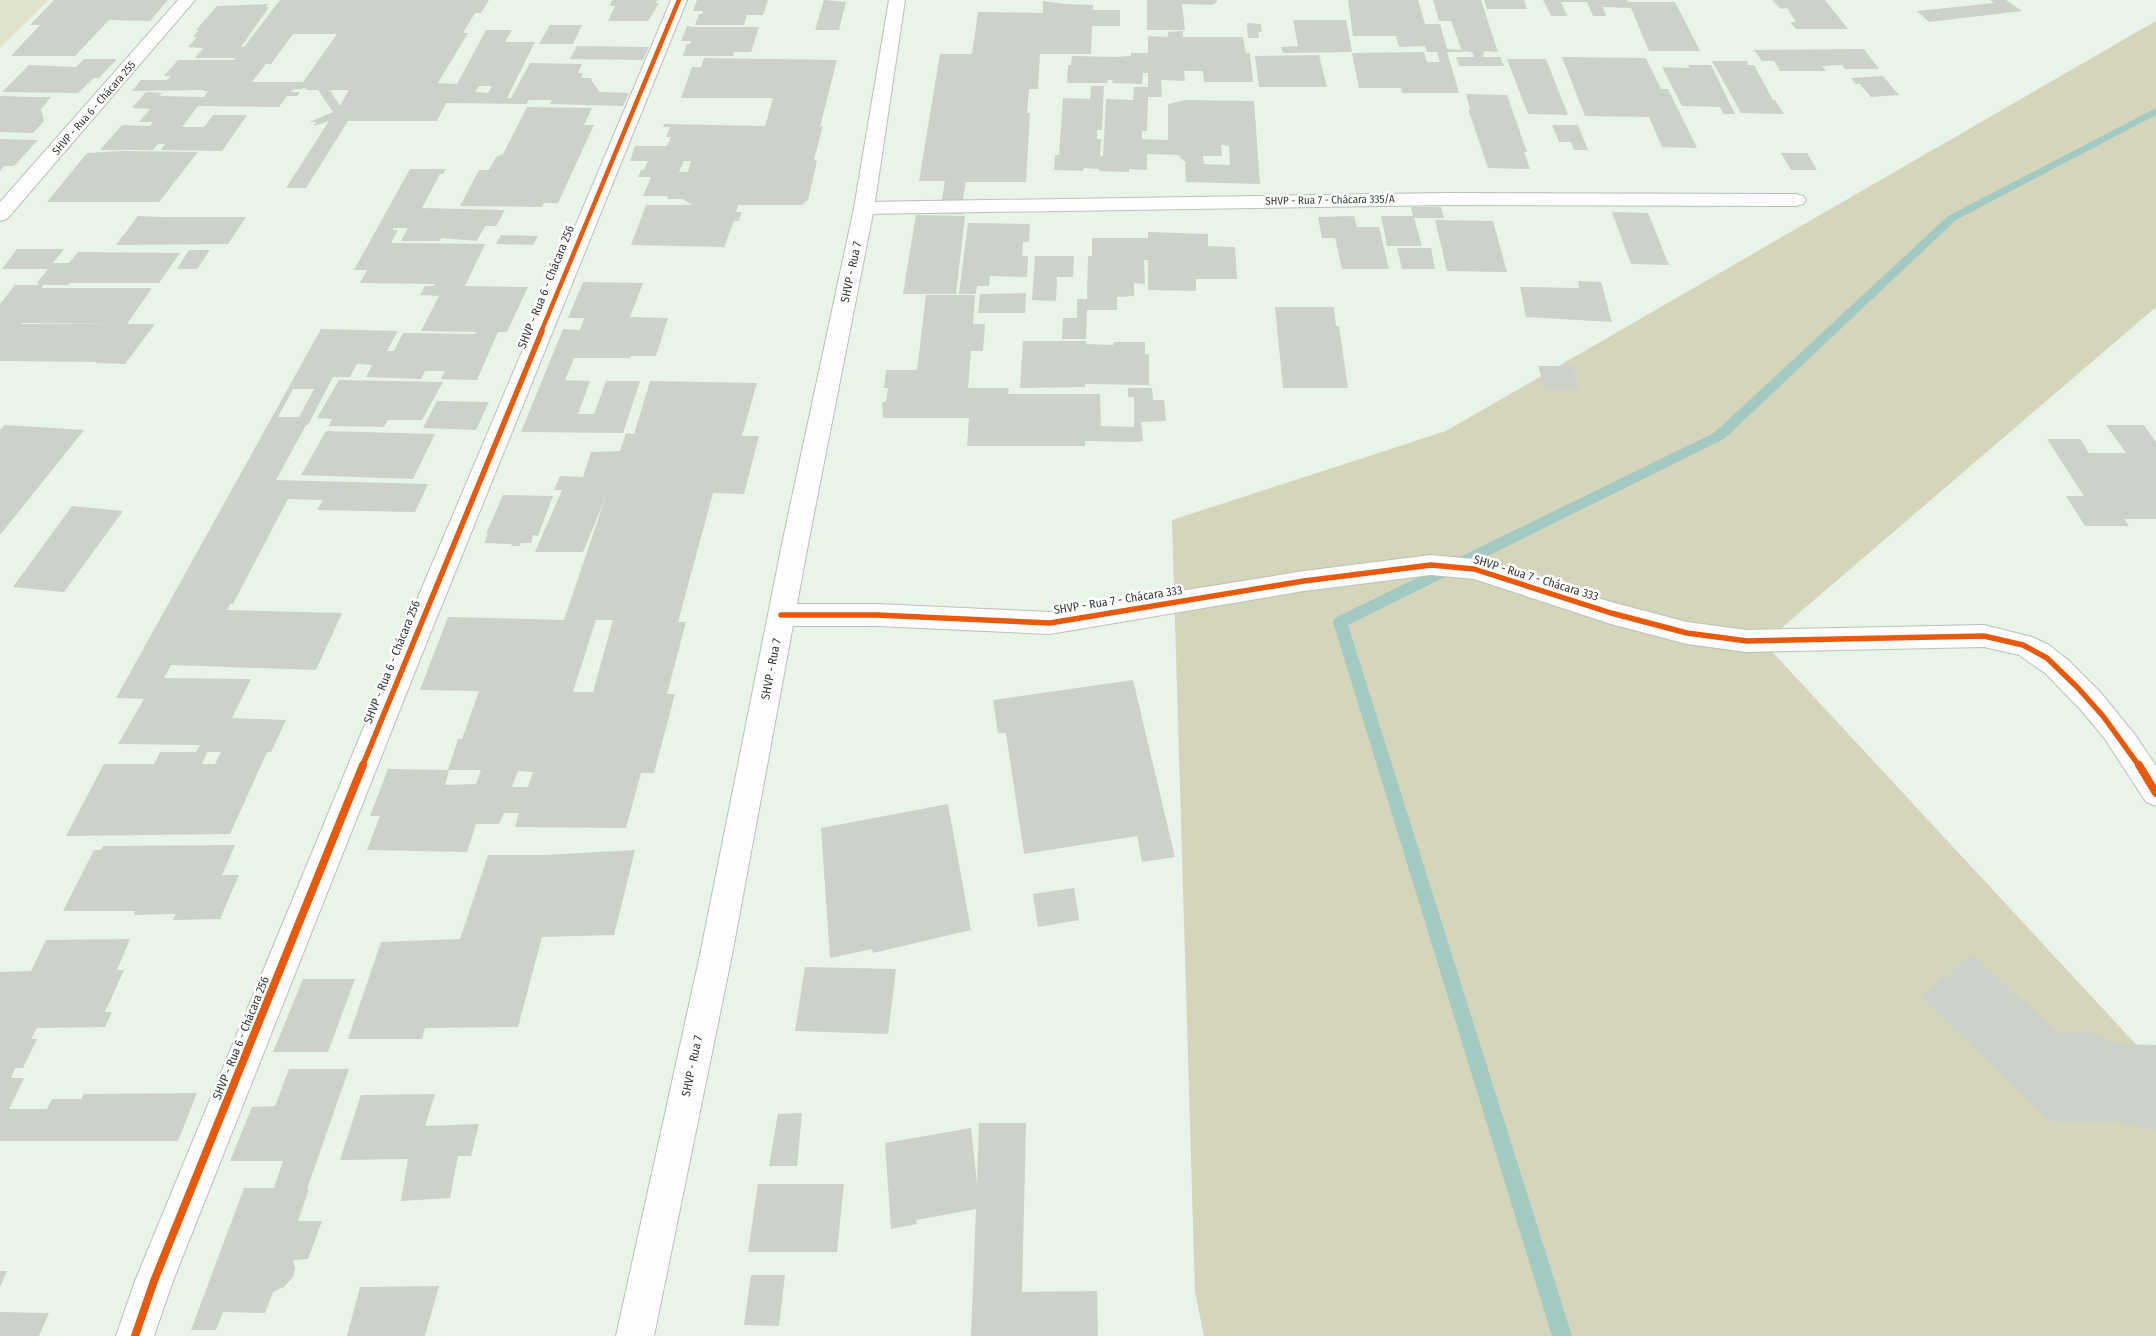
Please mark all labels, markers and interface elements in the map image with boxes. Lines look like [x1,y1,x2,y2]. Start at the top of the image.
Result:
street label: SHVP - Rua 6 - Chácara 255 [50,58,138,158]
street label: SHVP - Rua 7 - Chácara 335/A [1265,192,1395,208]
street label: SHVP - Rua 6 - Chácara 256 [515,223,577,351]
street label: SHVP - Rua 7 [838,240,864,304]
street label: SHVP - Rua 7 - Chácara 333 [1472,552,1600,604]
street label: SHVP - Rua 7 - Chácara 333 [1053,583,1183,617]
street label: SHVP - Rua 6 - Chácara 256 [361,598,423,726]
street label: SHVP - Rua 7 [758,637,784,701]
street label: SHVP - Rua 6 - Chácara 256 [210,974,272,1102]
street label: SHVP - Rua 7 [679,1034,705,1098]

